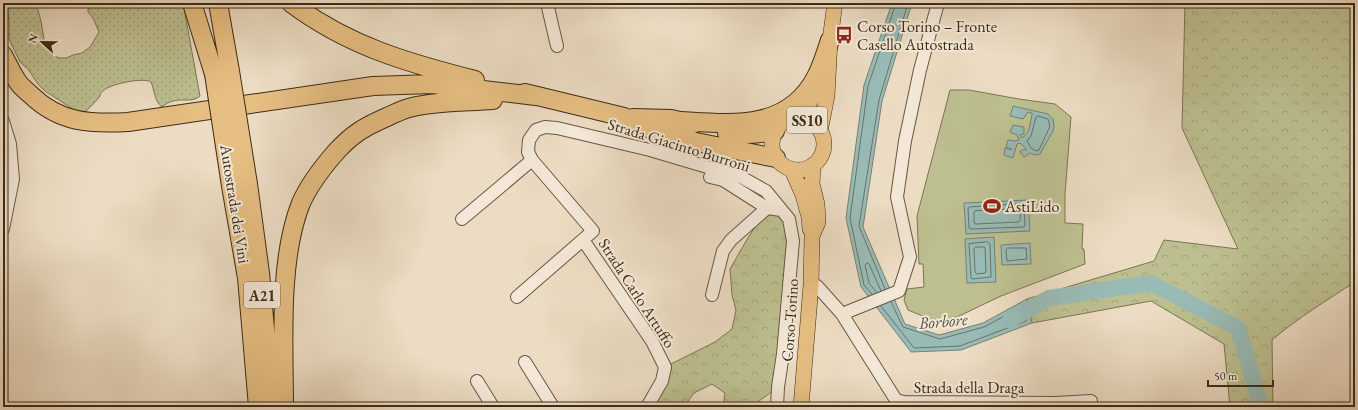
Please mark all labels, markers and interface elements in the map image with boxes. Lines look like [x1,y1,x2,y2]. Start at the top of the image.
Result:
place label: Corso Torino – Fronte Casello Autostrada [857,16,997,55]
north arrow [22,22,62,62]
bus stop icon: Corso Torino – Fronte Casello Autostrada [834,25,854,45]
text: N [25,31,41,45]
road number: SS10 [787,107,827,133]
street label: Strada Giacinto Burroni [605,113,753,177]
street label: Autostrada dei Vini [215,142,255,265]
sports icon: AstiLido [982,196,1002,216]
place label: AstiLido [1004,196,1060,217]
street label: Strada Carlo Artuffo [594,234,680,352]
street label: Corso Torino [777,278,803,362]
road number: A21 [244,282,280,308]
water label: Borbore [917,308,969,334]
scale bar [1208,362,1273,388]
text: 50 m [1214,368,1238,384]
street label: Strada della Draga [914,377,1025,398]

